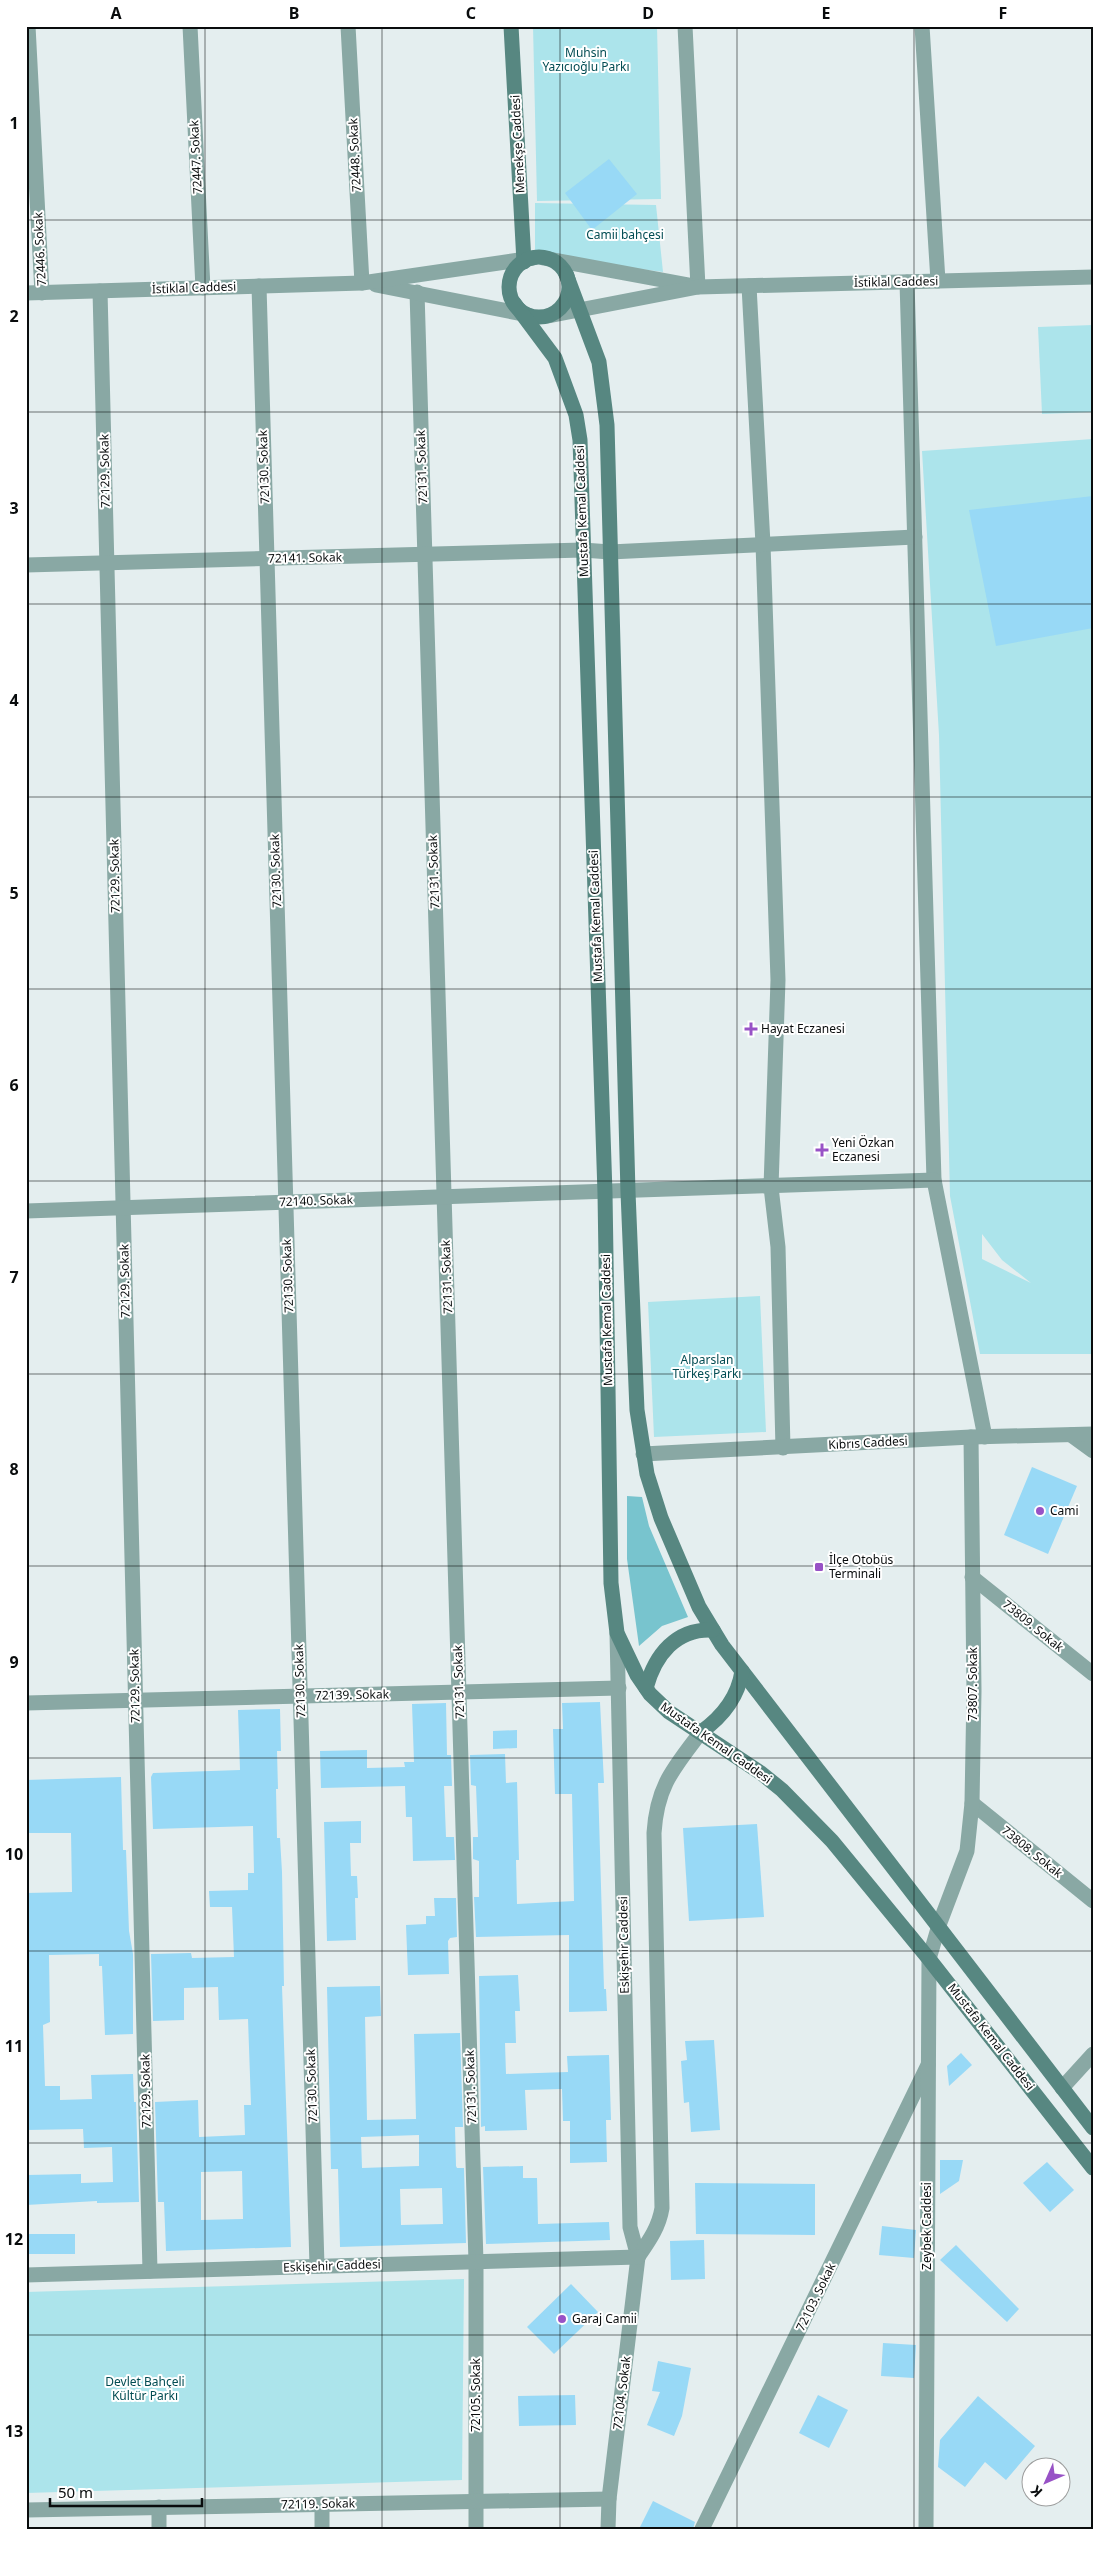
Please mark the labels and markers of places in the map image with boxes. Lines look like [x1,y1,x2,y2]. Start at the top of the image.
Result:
place label: Hayat Eczanesi [761,1020,845,1037]
marker: Hayat Eczanesi [745,1023,757,1035]
place label: Yeni Özkan Eczanesi [832,1134,894,1165]
marker: Yeni Özkan Eczanesi [816,1144,828,1156]
place label: Cami [1050,1502,1079,1519]
marker: Cami [1034,1505,1046,1517]
place label: İlçe Otobüs Terminali [829,1551,894,1582]
marker: İlçe Otobüs Terminali [813,1561,825,1573]
place label: Garaj Camii [572,2310,637,2327]
marker: Garaj Camii [556,2313,568,2325]

